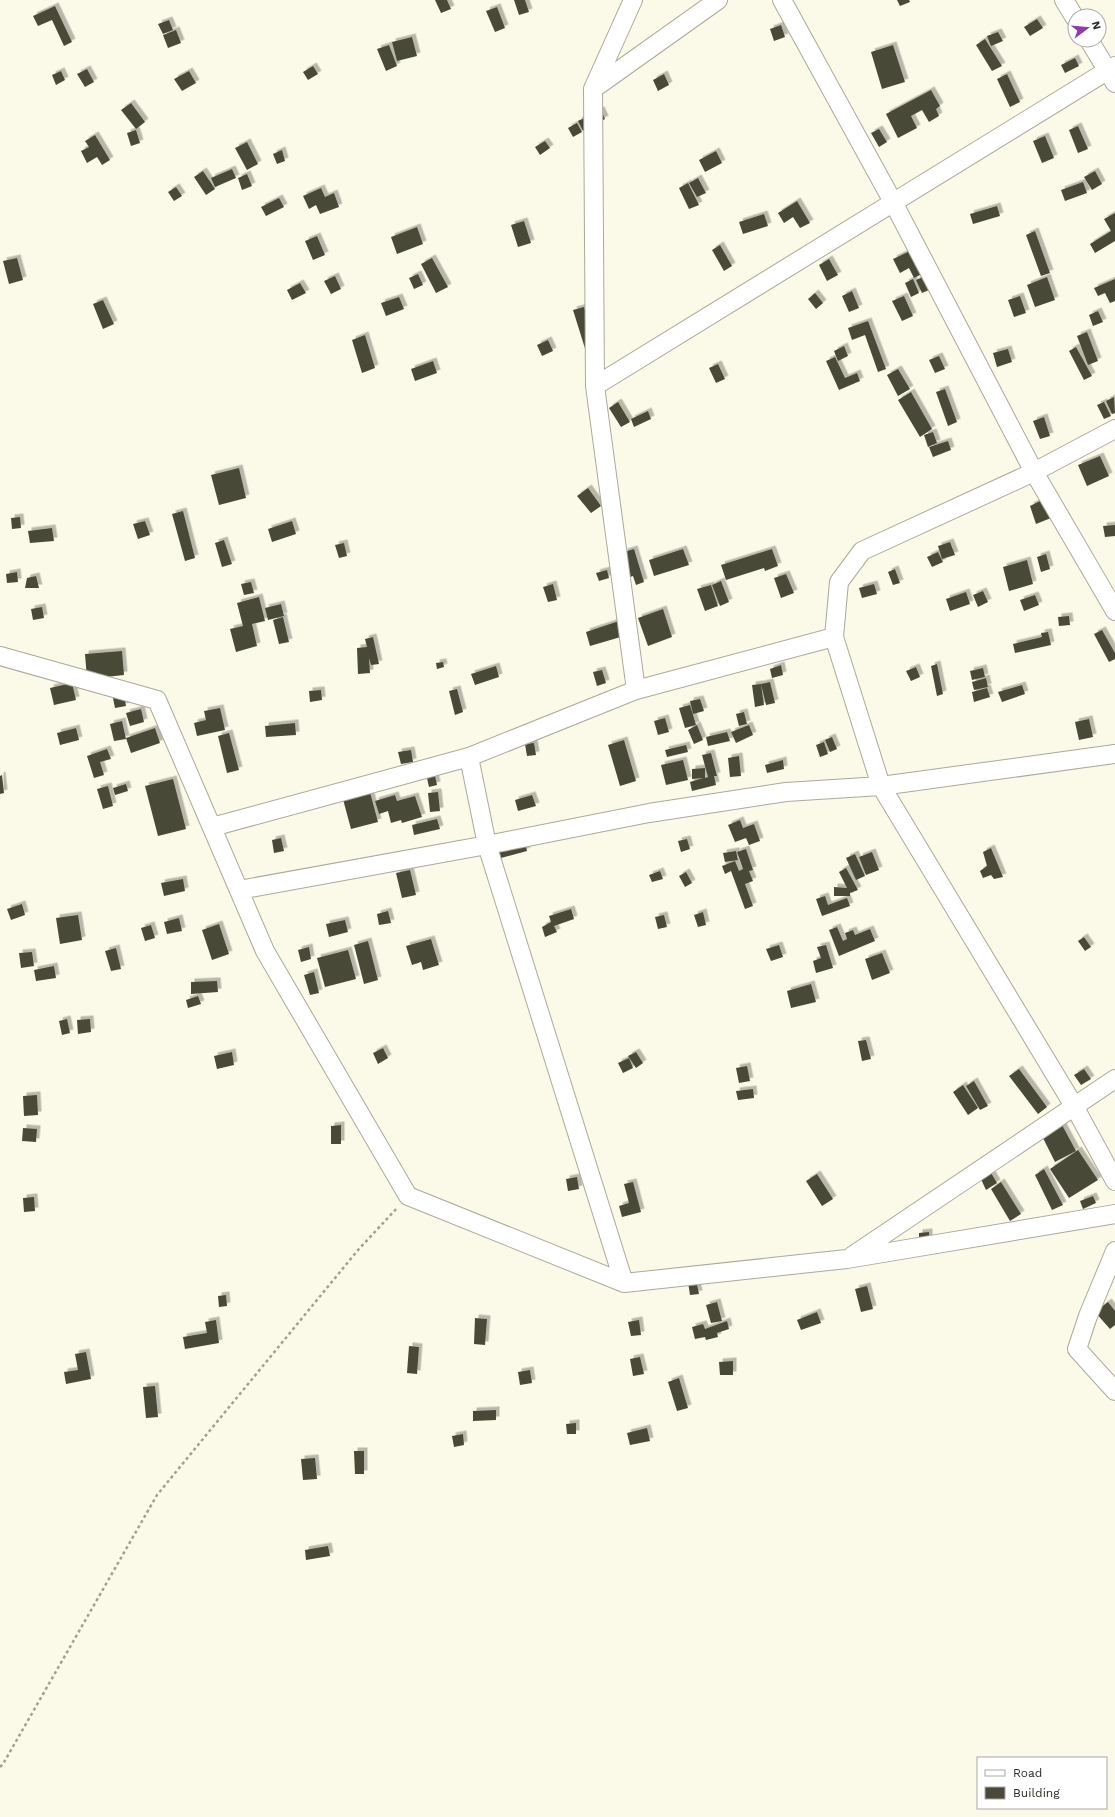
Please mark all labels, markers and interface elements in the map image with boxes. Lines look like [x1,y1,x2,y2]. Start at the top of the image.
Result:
north arrow [1067,8,1107,48]
text: N [1089,20,1104,31]
legend [977,1757,1107,1809]
text: Road [1013,1766,1042,1780]
text: Building [1013,1786,1060,1800]

